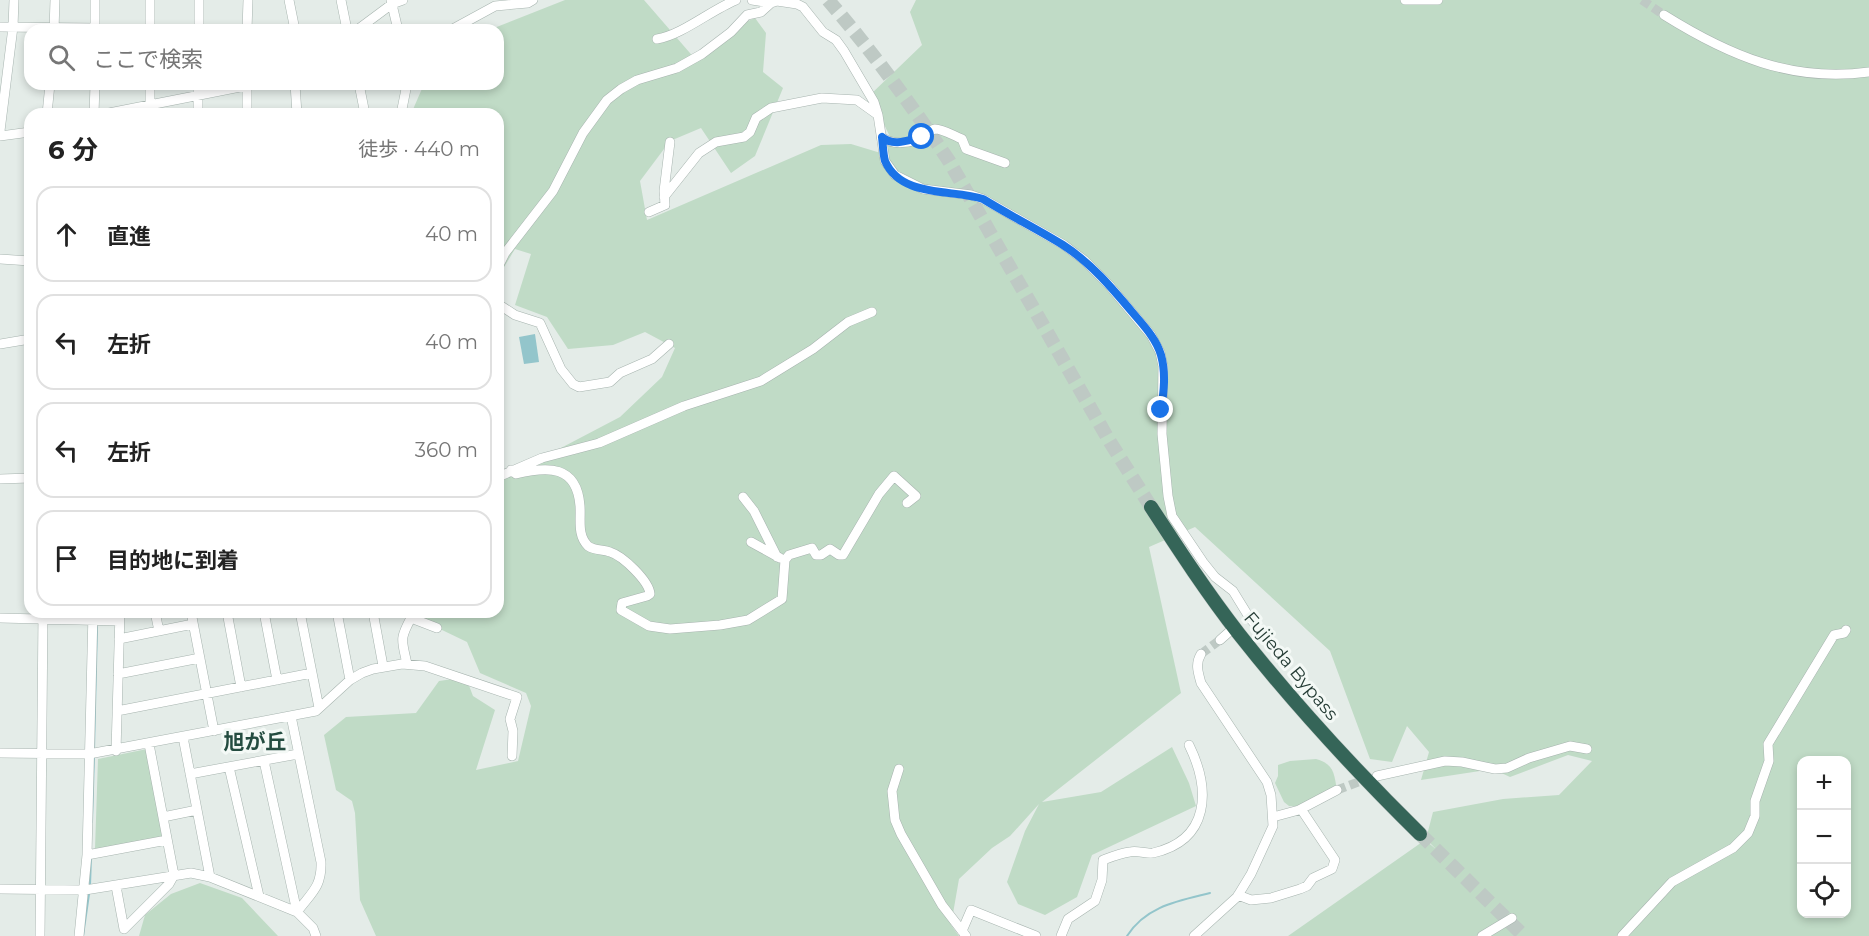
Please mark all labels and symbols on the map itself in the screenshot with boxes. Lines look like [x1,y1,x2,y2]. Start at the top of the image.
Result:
route start [908,123,934,149]
route end [1147,396,1173,422]
street label: Fujieda Bypass [1239,607,1343,725]
district label: 旭が丘 [224,729,287,754]

